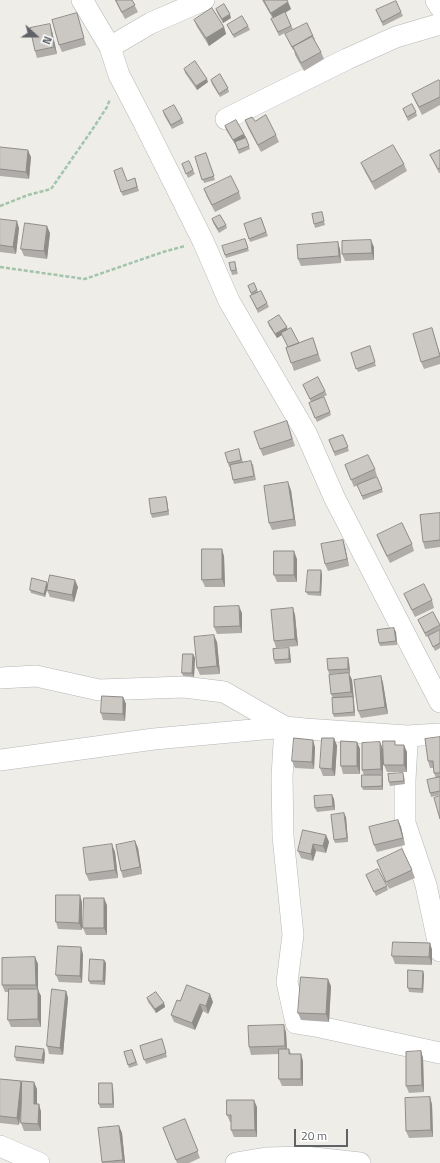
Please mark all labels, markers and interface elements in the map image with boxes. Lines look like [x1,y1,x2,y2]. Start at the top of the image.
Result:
north arrow [16,16,56,56]
text: N [38,34,56,47]
scale bar [296,1121,350,1147]
text: 20 m [301,1126,327,1145]

